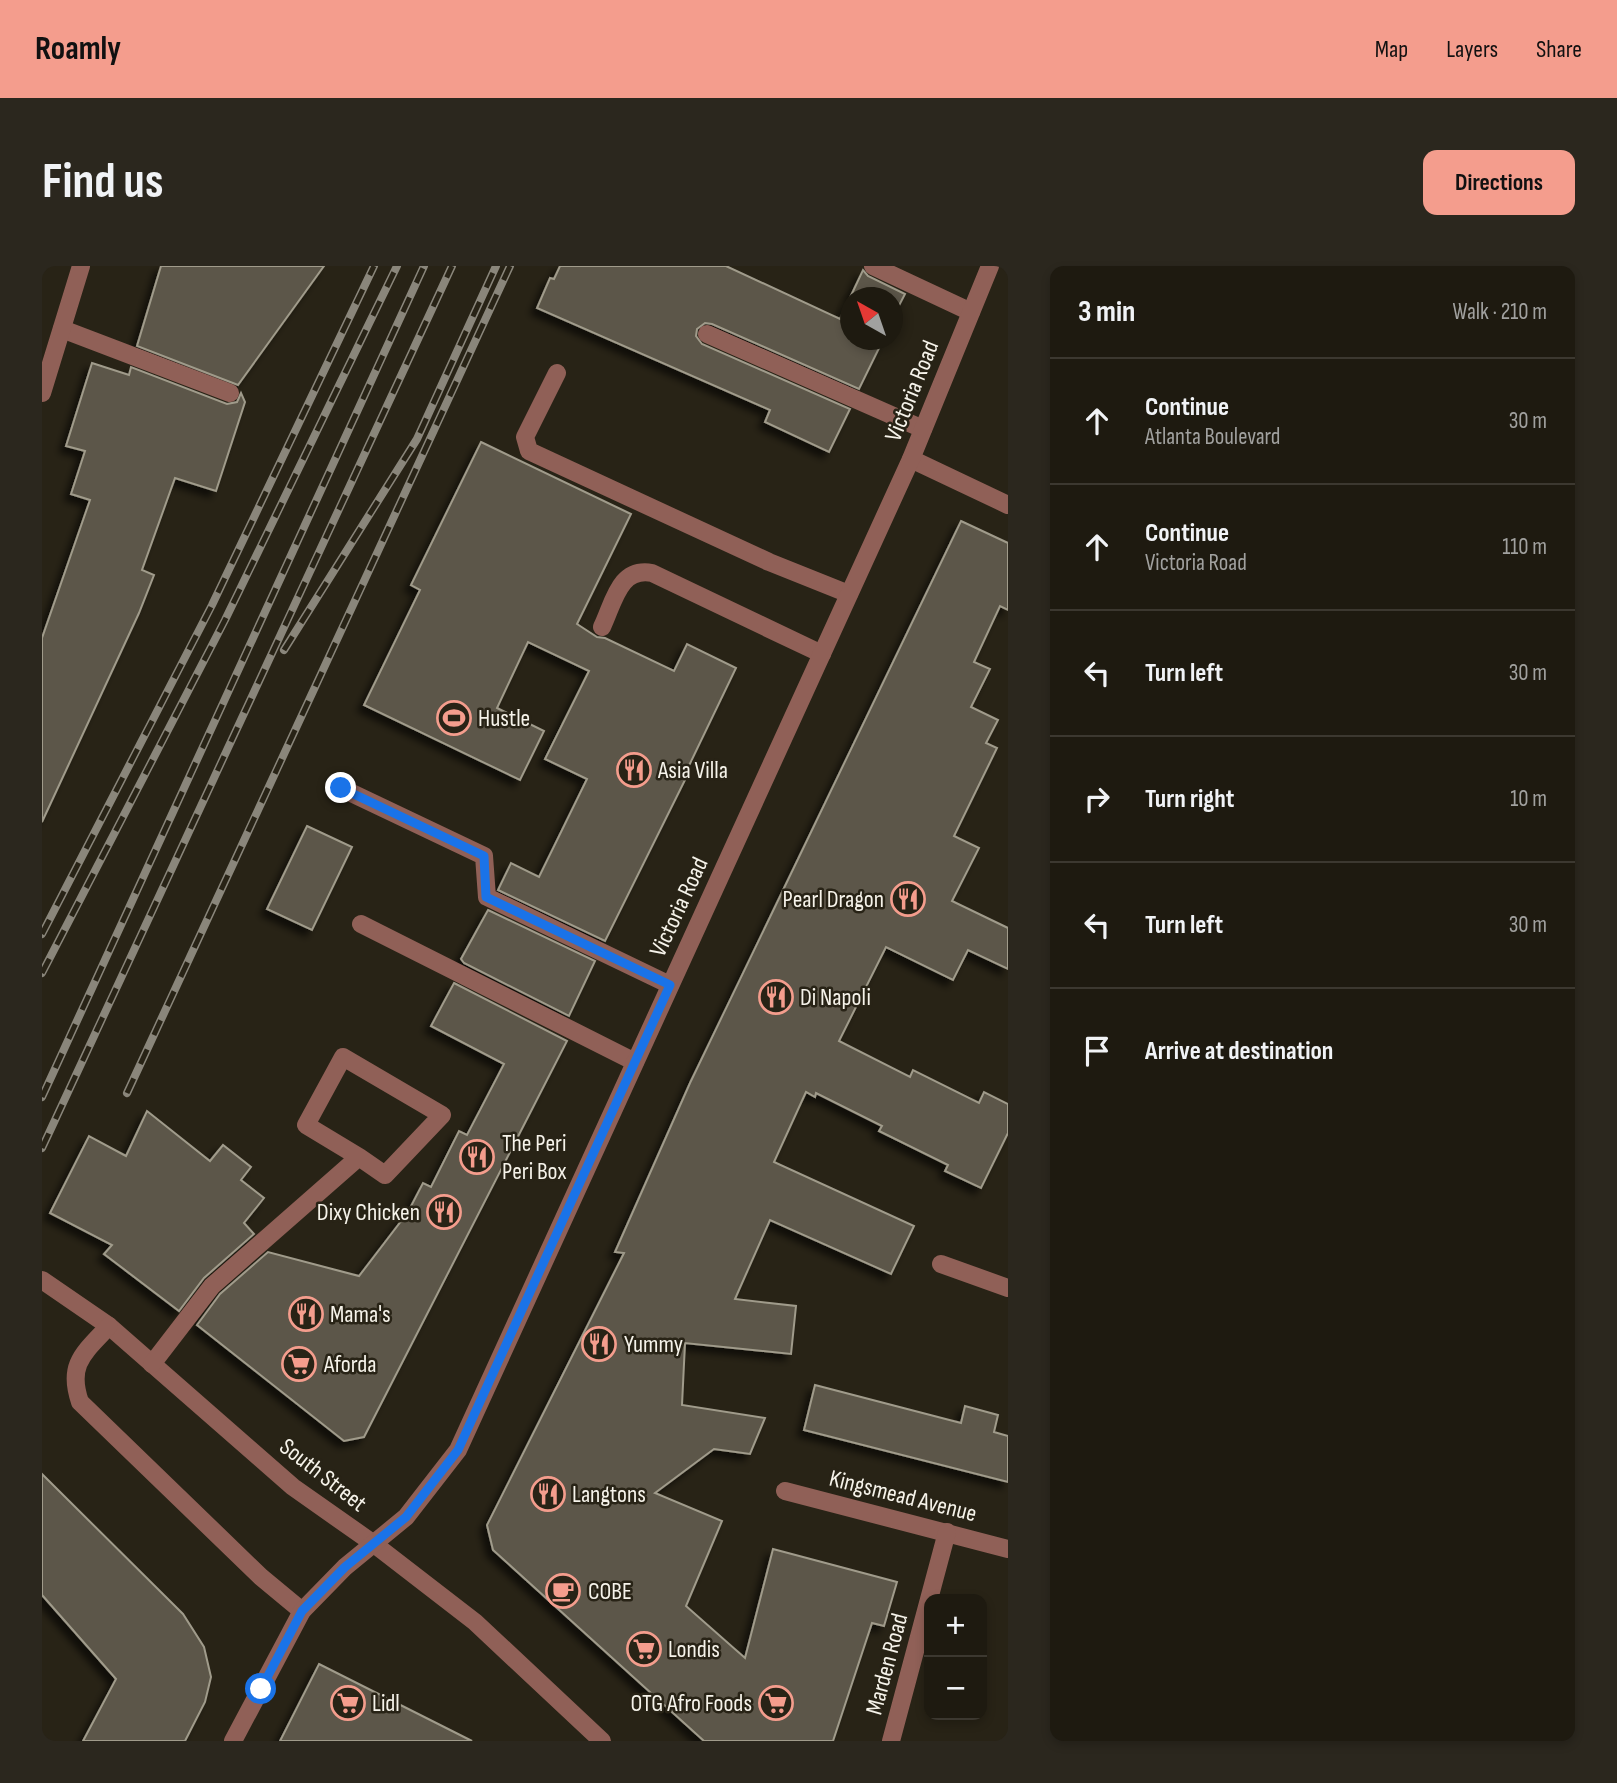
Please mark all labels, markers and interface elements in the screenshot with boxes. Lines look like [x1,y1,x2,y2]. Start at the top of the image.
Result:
text: Roamly [35,29,121,69]
text: Map [1375,35,1408,64]
text: Layers [1446,35,1498,64]
text: Share [1536,35,1582,64]
button: Directions [1423,150,1575,215]
text: Find us [42,153,164,212]
north arrow [840,287,903,350]
text: 3 min [1078,294,1135,330]
text: Walk · 210 m [1453,298,1547,326]
street label: Victoria Road [879,336,945,446]
text: Continue [1145,392,1229,423]
icon: ahead [1078,402,1116,440]
text: 30 m [1509,407,1547,435]
text: Atlanta Boulevard [1145,423,1280,451]
text: Continue [1145,518,1229,549]
icon: ahead [1078,528,1116,566]
text: 110 m [1502,533,1547,561]
text: Victoria Road [1145,549,1247,577]
icon: left [1078,654,1116,692]
text: Turn left [1145,658,1223,689]
text: 30 m [1509,659,1547,687]
sports icon: Hustle [435,699,473,737]
place label: Hustle [478,704,530,733]
restaurant icon: Asia Villa [615,751,653,789]
place label: Asia Villa [657,756,728,785]
route end [325,772,356,803]
icon: right [1078,780,1116,818]
text: Turn right [1145,784,1234,815]
text: 10 m [1510,785,1547,813]
street label: Victoria Road [643,853,715,961]
restaurant icon: Pearl Dragon [889,880,927,918]
place label: Pearl Dragon [783,885,884,914]
icon: left [1078,906,1116,944]
text: Turn left [1145,910,1223,941]
text: 30 m [1509,911,1547,939]
restaurant icon: Di Napoli [757,978,795,1016]
place label: Di Napoli [800,983,871,1012]
icon: arrive [1078,1032,1116,1070]
text: Arrive at destination [1145,1036,1333,1067]
place label: The Peri Peri Box [502,1129,566,1186]
restaurant icon: The Peri Peri Box [458,1138,496,1176]
restaurant icon: Dixy Chicken [425,1193,463,1231]
place label: Dixy Chicken [317,1198,420,1227]
restaurant icon: Mama's [287,1295,325,1333]
place label: Mama's [330,1300,391,1329]
restaurant icon: Yummy [580,1325,618,1363]
place label: Yummy [624,1330,683,1359]
supermarket icon: Aforda [280,1345,318,1383]
place label: Aforda [323,1350,376,1379]
street label: South Street [274,1432,372,1518]
street label: Kingsmead Avenue [826,1464,980,1528]
restaurant icon: Langtons [529,1475,567,1513]
place label: Langtons [572,1480,646,1509]
cafe icon: COBE [544,1572,582,1610]
place label: COBE [588,1577,632,1606]
map controls [924,1594,987,1720]
button: + [924,1594,987,1657]
street label: Marden Road [860,1610,914,1718]
supermarket icon: Londis [625,1630,663,1668]
place label: Londis [668,1635,720,1664]
button: − [924,1657,987,1720]
route start [245,1673,276,1704]
supermarket icon: Lidl [329,1684,367,1722]
supermarket icon: OTG Afro Foods [757,1684,795,1722]
place label: Lidl [372,1689,400,1718]
place label: OTG Afro Foods [631,1689,752,1718]

